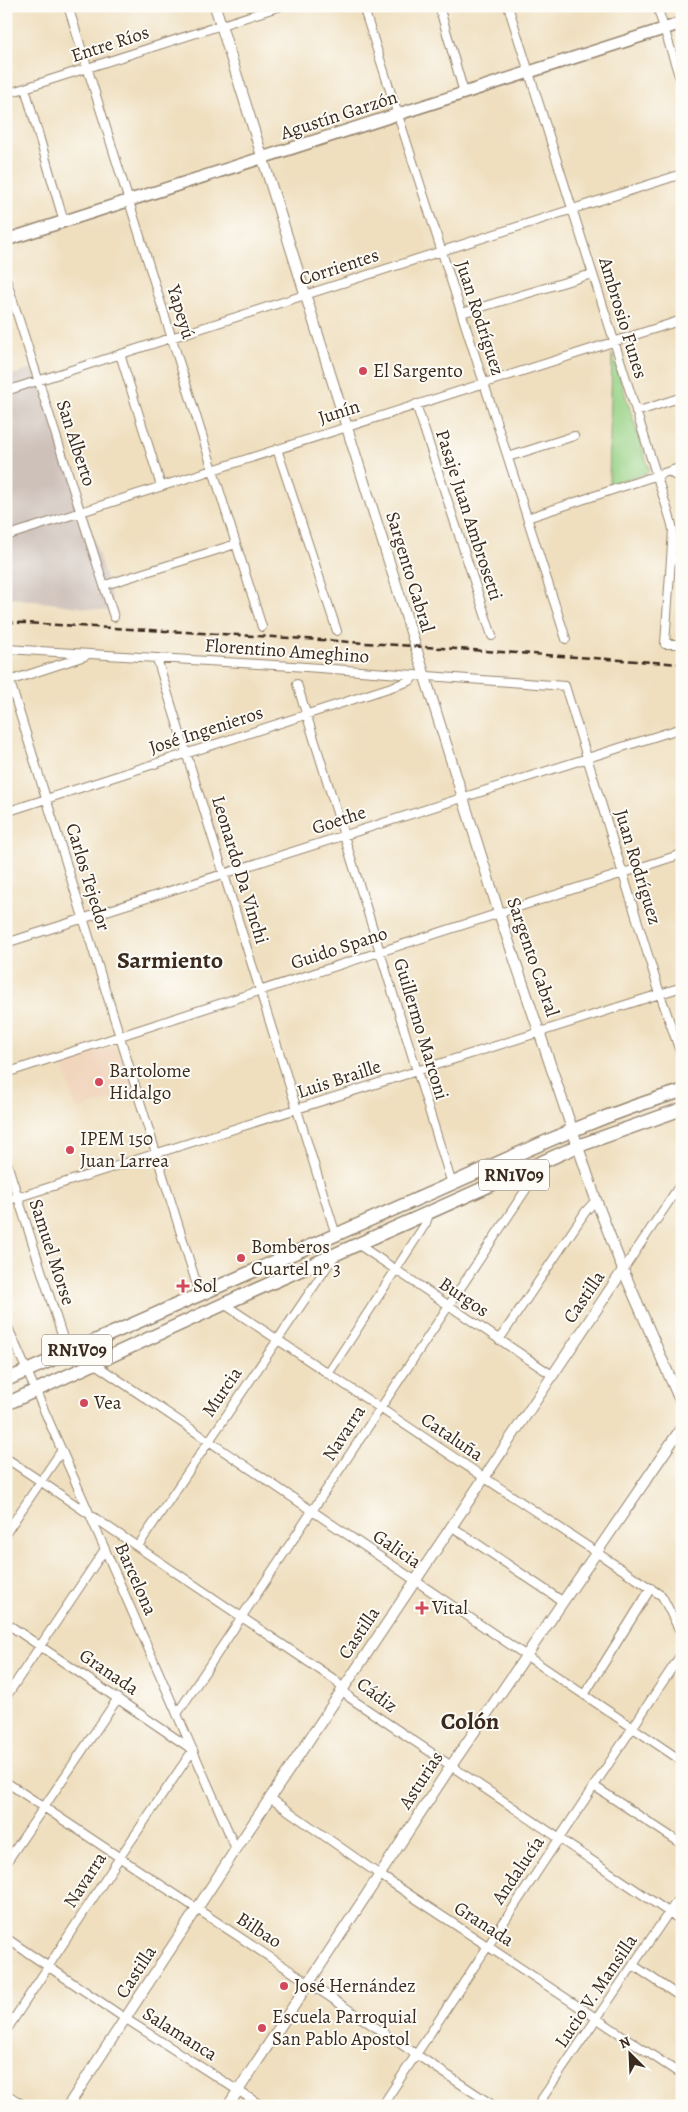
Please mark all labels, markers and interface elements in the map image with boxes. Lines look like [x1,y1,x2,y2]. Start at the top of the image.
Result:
street label: Entre Ríos [68,19,152,69]
street label: Agustín Garzón [276,84,401,146]
street label: Corrientes [296,242,382,292]
street label: Ambrosio Funes [592,253,654,382]
street label: Juan Rodríguez [449,257,511,379]
street label: Yapeyú [160,281,202,343]
place label: El Sargento [373,358,463,384]
marker: El Sargento [357,365,369,377]
street label: Junín [315,393,363,431]
street label: San Alberto [50,397,102,489]
street label: Pasaje Juan Ambrosetti [429,426,509,604]
street label: Sargento Cabral [379,509,441,636]
street label: Florentino Ameghino [204,632,370,670]
street label: José Ingenieros [146,699,266,761]
street label: Leonardo Da Vinchi [205,793,275,947]
street label: Goethe [309,799,369,841]
street label: Juan Rodríguez [608,806,668,928]
street label: Carlos Tejedor [59,820,117,934]
street label: Sargento Cabral [500,894,566,1021]
street label: Guido Spano [287,920,391,976]
district label: Sarmiento [117,944,223,976]
street label: Guillermo Marconi [387,955,455,1103]
street label: Luis Braille [294,1053,384,1105]
place label: Bartolome Hidalgo [109,1058,191,1106]
marker: Bartolome Hidalgo [93,1076,105,1088]
place label: IPEM 150 Juan Larrea [80,1126,169,1174]
marker: IPEM 150 Juan Larrea [64,1144,76,1156]
road number: RN1V09 [479,1160,549,1190]
street label: Samuel Morse [23,1196,81,1308]
place label: Bomberos Cuartel nº 3 [251,1234,341,1282]
marker: Bomberos Cuartel nº 3 [235,1252,247,1264]
street label: Castilla [557,1266,611,1328]
street label: Burgos [434,1271,494,1323]
place label: Sol [193,1273,217,1299]
marker: Sol [177,1280,189,1292]
road number: RN1V09 [42,1334,112,1366]
street label: Murcia [196,1362,248,1422]
place label: Vea [93,1390,122,1416]
marker: Vea [78,1397,90,1409]
street label: Navarra [316,1400,372,1466]
street label: Cataluña [416,1407,489,1468]
street label: Galicia [368,1523,427,1575]
street label: Barcelona [108,1539,164,1620]
place label: Vital [431,1595,468,1621]
street label: Castilla [332,1602,386,1664]
marker: Vital [416,1602,428,1614]
street label: Granada [74,1643,144,1701]
street label: Cádiz [351,1671,403,1719]
district label: Colón [441,1705,500,1737]
street label: Asturias [392,1746,449,1815]
street label: Andalucía [485,1831,550,1910]
street label: Navarra [57,1847,113,1913]
street label: Granada [449,1895,519,1953]
street label: Bilbao [231,1906,287,1954]
street label: Lucio V. Mansilla [548,1929,644,2053]
street label: Castilla [109,1940,163,2003]
place label: José Hernández [294,1973,416,1999]
marker: José Hernández [278,1980,290,1992]
street label: Salamanca [138,2001,223,2067]
place label: Escuela Parroquial San Pablo Apostol [272,2004,417,2052]
marker: Escuela Parroquial San Pablo Apostol [256,2022,268,2034]
north arrow [606,2030,656,2080]
text: N [616,2032,633,2053]

